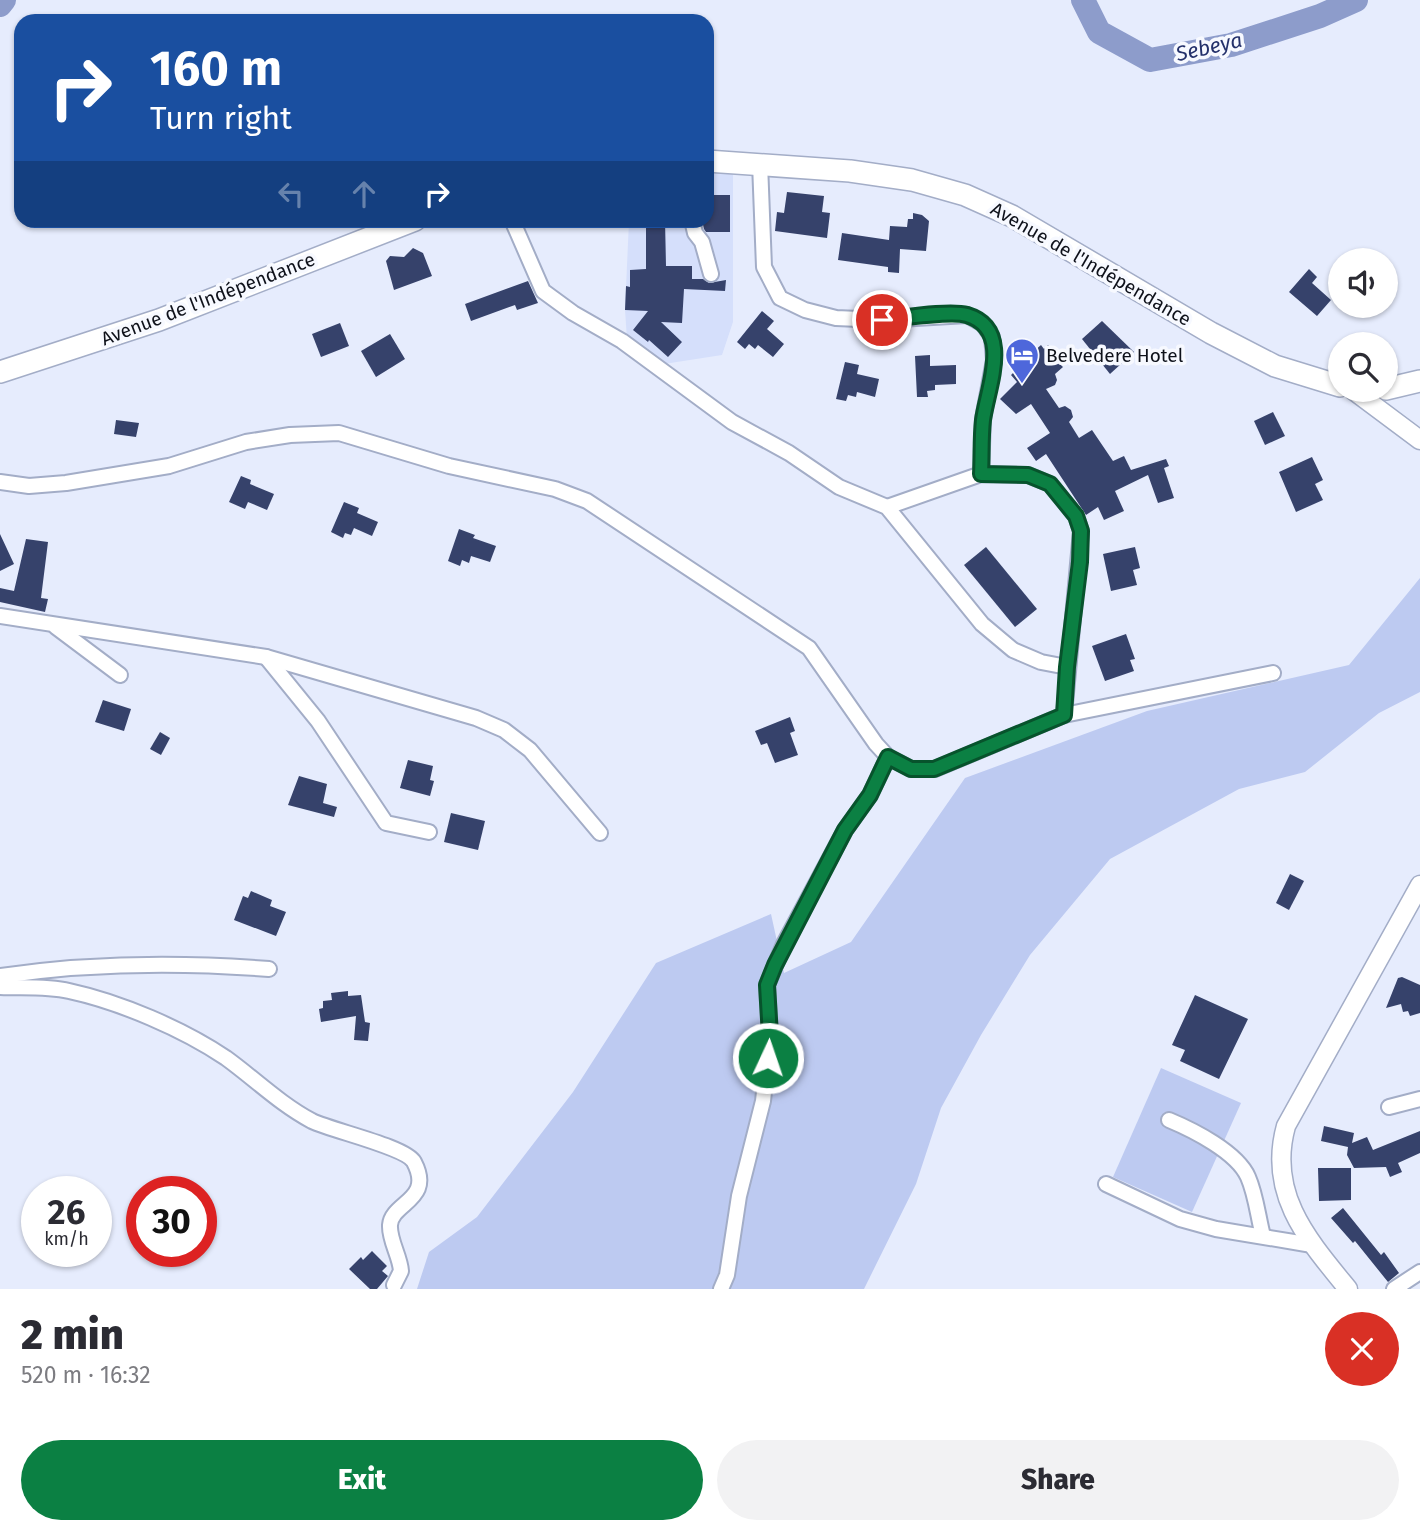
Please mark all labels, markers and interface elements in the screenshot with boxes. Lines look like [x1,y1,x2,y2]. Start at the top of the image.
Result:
water label: Sebeya [1172,27,1245,67]
text: 160 m [150,39,282,98]
icon: right [35,42,126,133]
text: Turn right [150,99,292,137]
icon: left [272,175,310,213]
icon: ahead [345,175,383,213]
icon: right [418,175,456,213]
street label: Avenue de l'Indépendance [987,197,1195,331]
street label: Avenue de l'Indépendance [98,248,318,350]
map controls [1328,248,1398,402]
button: sound [1328,248,1398,318]
pin [852,290,912,350]
icon: arrive [863,301,901,339]
button: search [1328,332,1398,402]
hotel icon: Belvedere Hotel [1003,336,1041,385]
place label: Belvedere Hotel [1046,344,1184,367]
position arrow [731,1021,805,1095]
speed limit sign: 30 [126,1176,217,1267]
text: 26 [48,1191,85,1233]
text: km/h [44,1228,89,1250]
text: 2 min [21,1310,124,1360]
button: close [1325,1312,1399,1386]
text: 520 m · 16:32 [21,1361,151,1389]
button: Exit [21,1440,703,1520]
button: Share [717,1440,1399,1520]

